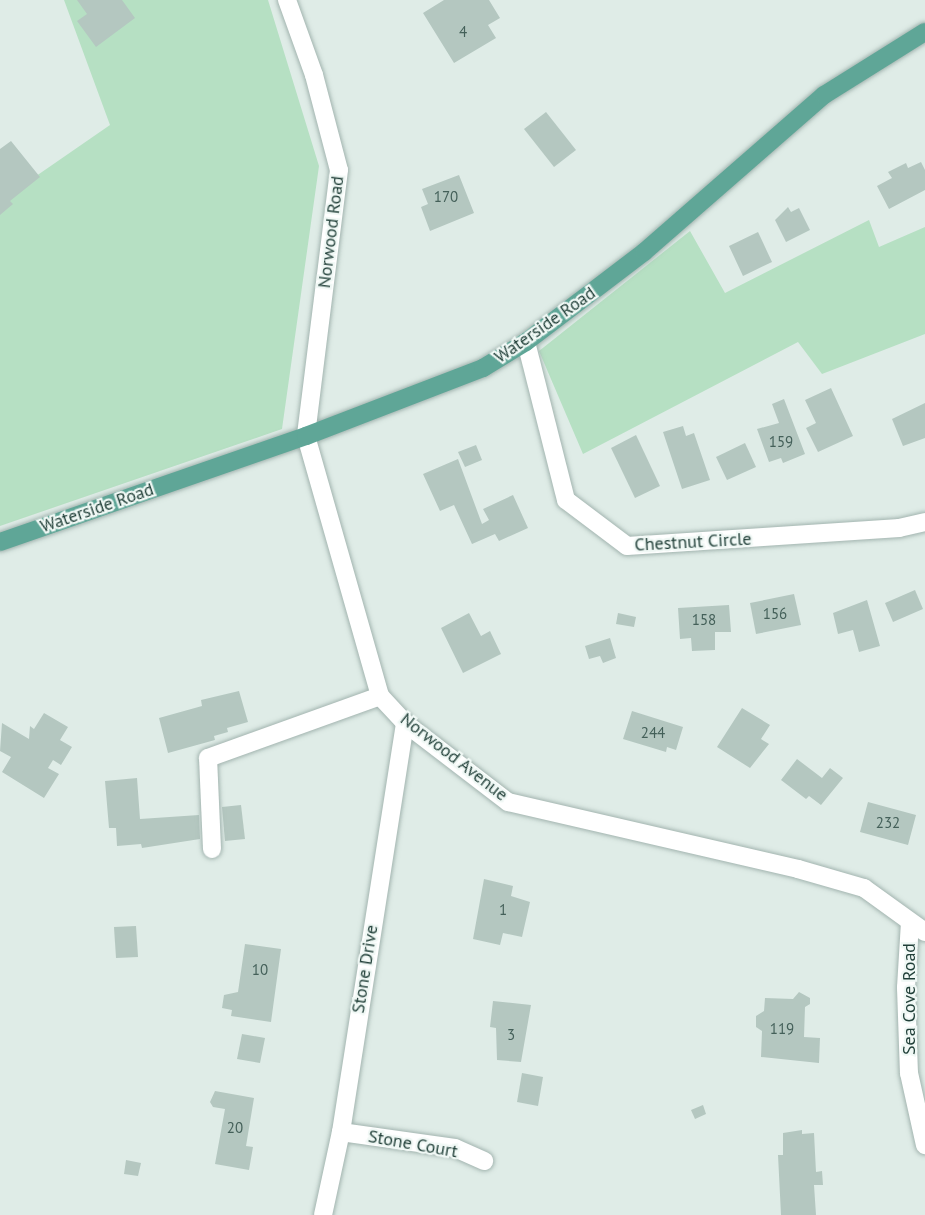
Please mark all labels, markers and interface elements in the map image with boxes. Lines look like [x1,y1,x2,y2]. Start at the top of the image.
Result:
house number: 4 [459,23,467,41]
street label: Norwood Road [313,175,349,289]
house number: 170 [434,188,458,206]
street label: Waterside Road [490,282,600,368]
house number: 159 [769,433,793,451]
street label: Waterside Road [38,479,156,537]
street label: Chestnut Circle [634,528,752,556]
house number: 156 [763,605,787,623]
house number: 158 [692,611,716,629]
street label: Norwood Avenue [396,708,512,806]
house number: 244 [641,724,665,742]
house number: 232 [876,814,900,832]
house number: 1 [499,901,507,919]
street label: Stone Drive [347,923,383,1015]
street label: Sea Cove Road [898,943,920,1055]
house number: 10 [252,961,268,979]
house number: 119 [770,1020,794,1038]
house number: 3 [507,1026,515,1044]
house number: 20 [227,1119,243,1137]
street label: Stone Court [366,1125,460,1163]

